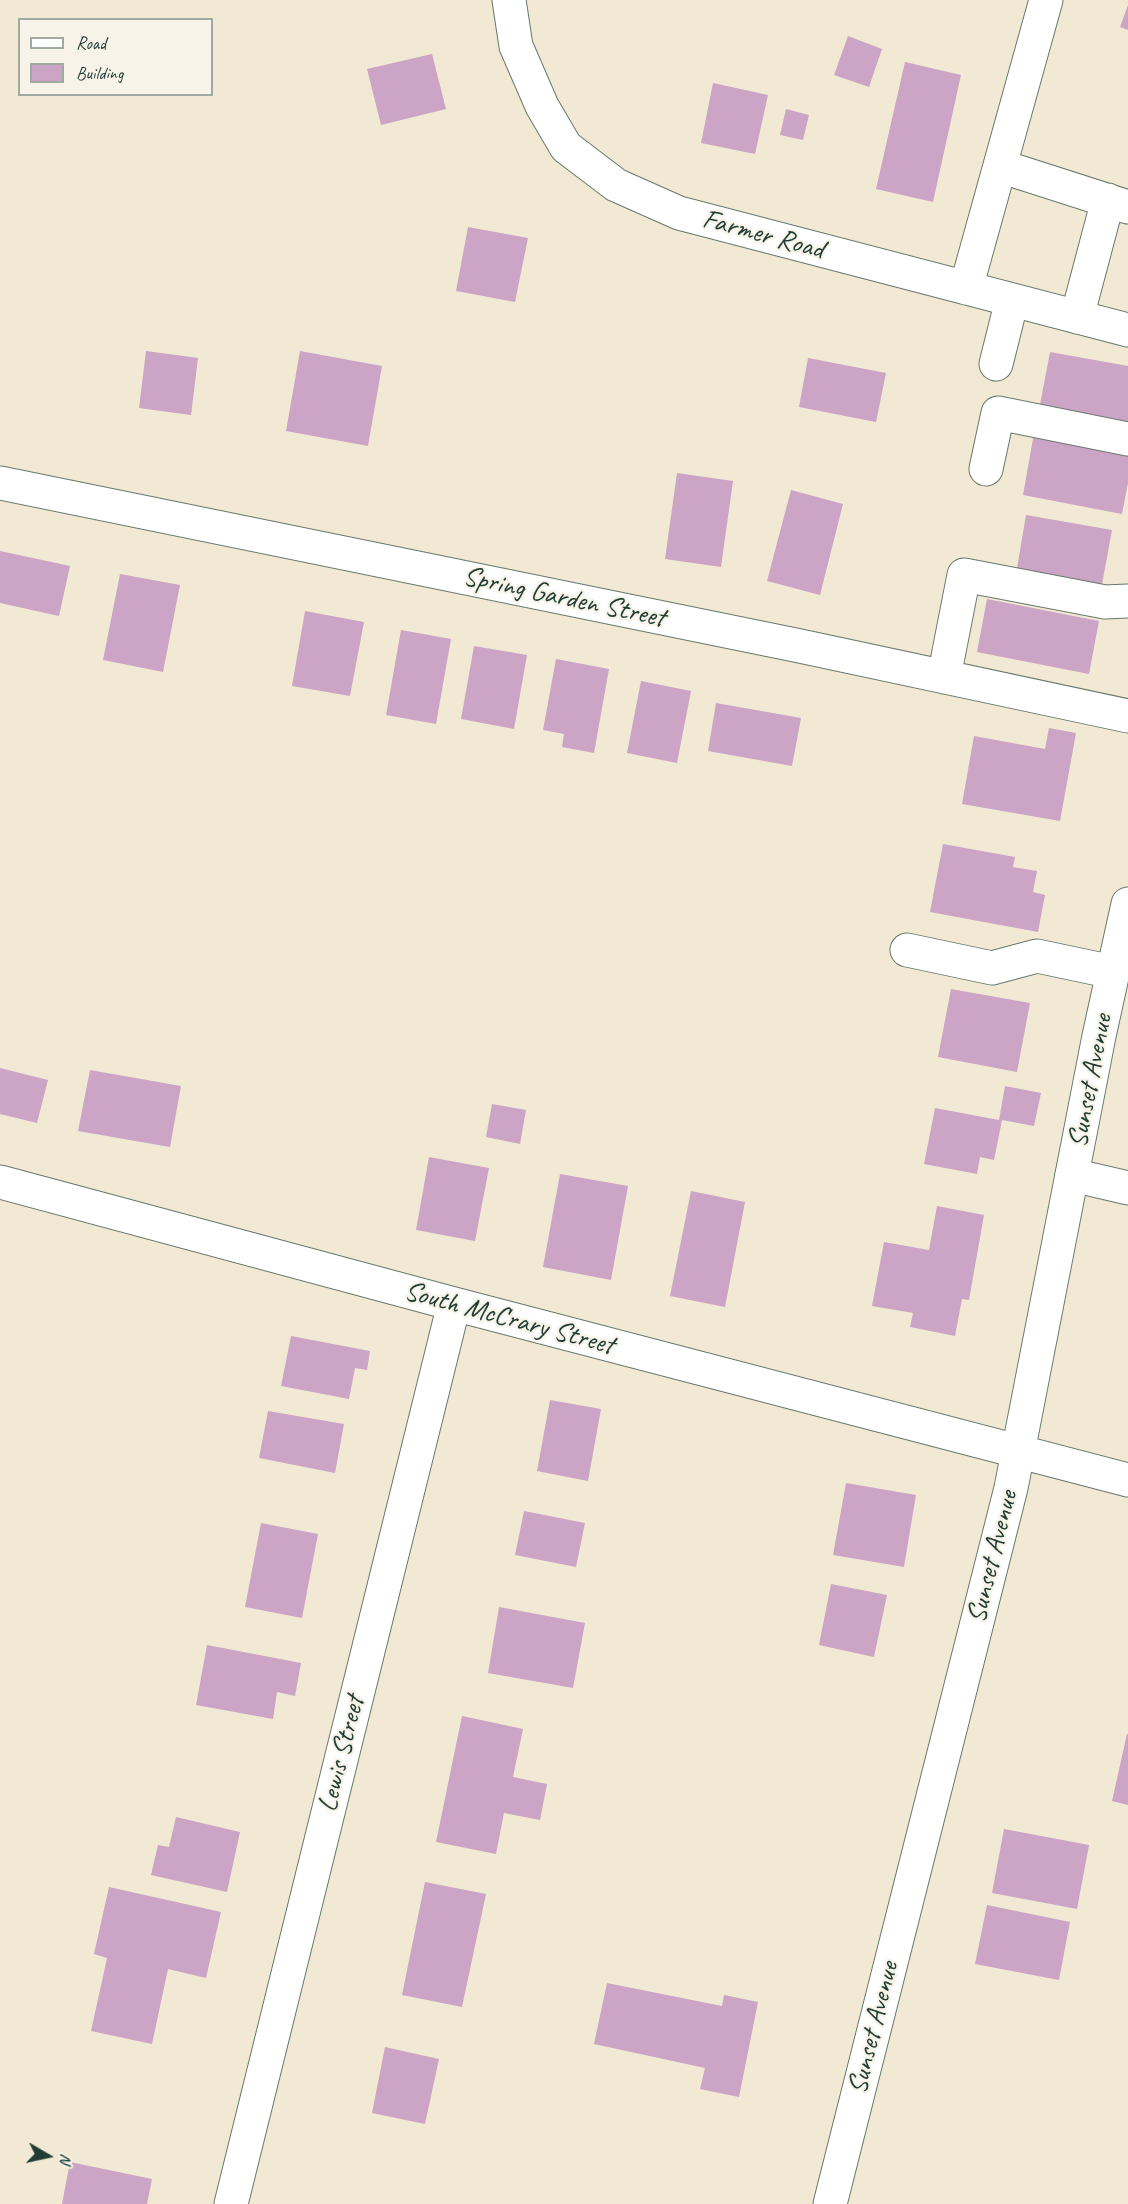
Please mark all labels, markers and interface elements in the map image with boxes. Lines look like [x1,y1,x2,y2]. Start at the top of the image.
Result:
legend [18,18,213,96]
text: Road [76,32,106,54]
text: Building [76,62,123,84]
street label: Farmer Road [699,203,827,267]
street label: Spring Garden Street [460,560,668,636]
street label: Sunset Avenue [1062,1012,1120,1150]
street label: South McCrary Street [401,1275,617,1363]
street label: Sunset Avenue [960,1487,1026,1627]
street label: Lewis Street [311,1693,373,1815]
street label: Sunset Avenue [841,1958,907,2098]
north arrow [18,2126,78,2186]
text: N [55,2152,76,2165]

